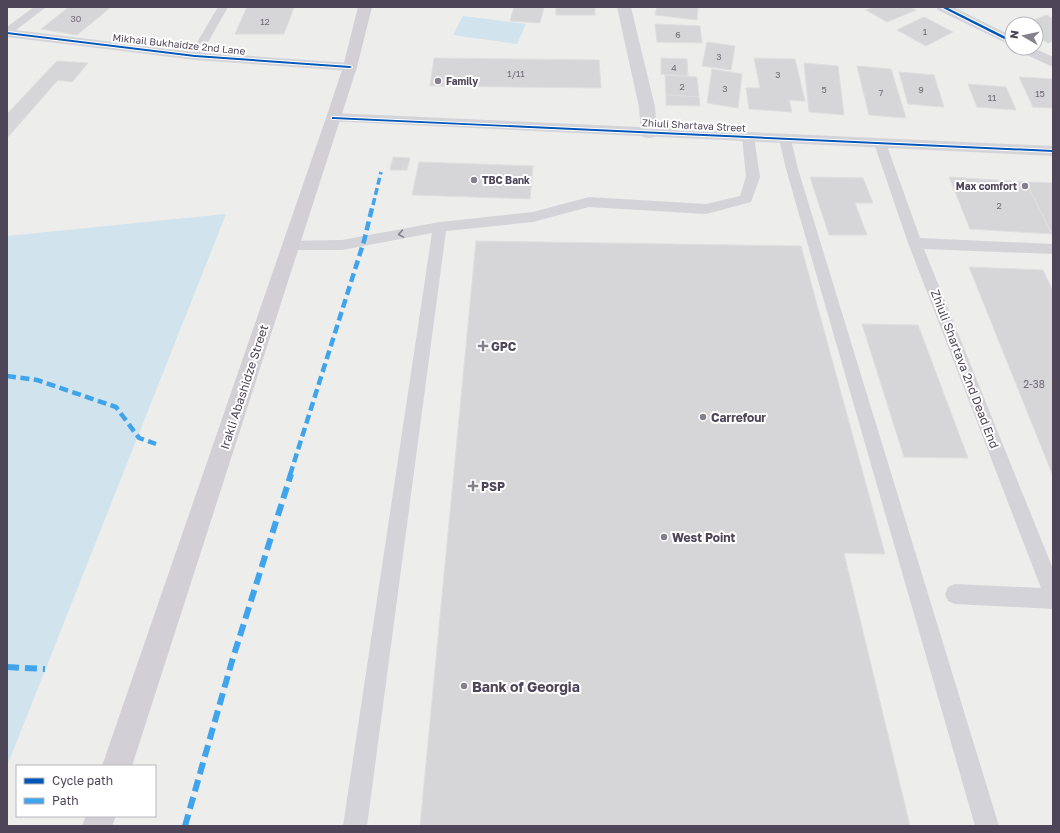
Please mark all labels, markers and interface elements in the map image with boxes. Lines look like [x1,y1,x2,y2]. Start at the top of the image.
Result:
house number: 30 [71,13,82,24]
house number: 12 [260,16,270,27]
north arrow [1004,16,1044,56]
house number: 1 [923,26,928,37]
house number: 6 [675,29,681,40]
text: N [1007,29,1021,40]
street label: Mikhail Bukhaidze 2nd Lane [112,31,246,57]
house number: 3 [716,51,722,62]
house number: 4 [671,62,677,73]
house number: 1/11 [507,68,525,79]
house number: 3 [775,69,781,80]
place label: Family [446,75,478,87]
marker: Family [433,76,443,86]
house number: 2 [679,81,685,92]
house number: 3 [722,83,728,94]
house number: 5 [821,84,827,95]
house number: 9 [918,84,924,95]
house number: 7 [879,87,884,98]
house number: 15 [1035,88,1045,99]
house number: 11 [988,92,997,103]
street label: Zhiuli Shartava Street [642,116,746,134]
place label: TBC Bank [482,174,530,186]
marker: TBC Bank [469,175,479,185]
place label: Max comfort [956,180,1017,192]
marker: Max comfort [1020,181,1030,191]
house number: 2 [996,200,1002,211]
one-way arrow [398,230,404,238]
street label: Zhiuli Shartava 2nd Dead End [928,288,1002,450]
street label: Irakli Abashidze Street [217,323,271,451]
place label: GPC [491,339,517,354]
marker: GPC [478,341,488,351]
house number: 2-38 [1023,378,1045,390]
place label: Carrefour [711,410,766,425]
marker: Carrefour [698,412,708,422]
place label: PSP [481,479,505,494]
marker: PSP [468,481,478,491]
place label: West Point [672,530,736,545]
marker: West Point [659,532,669,542]
place label: Bank of Georgia [472,678,580,695]
marker: Bank of Georgia [459,681,469,691]
legend [16,765,156,817]
text: Cycle path [52,773,113,788]
text: Path [52,793,79,808]

